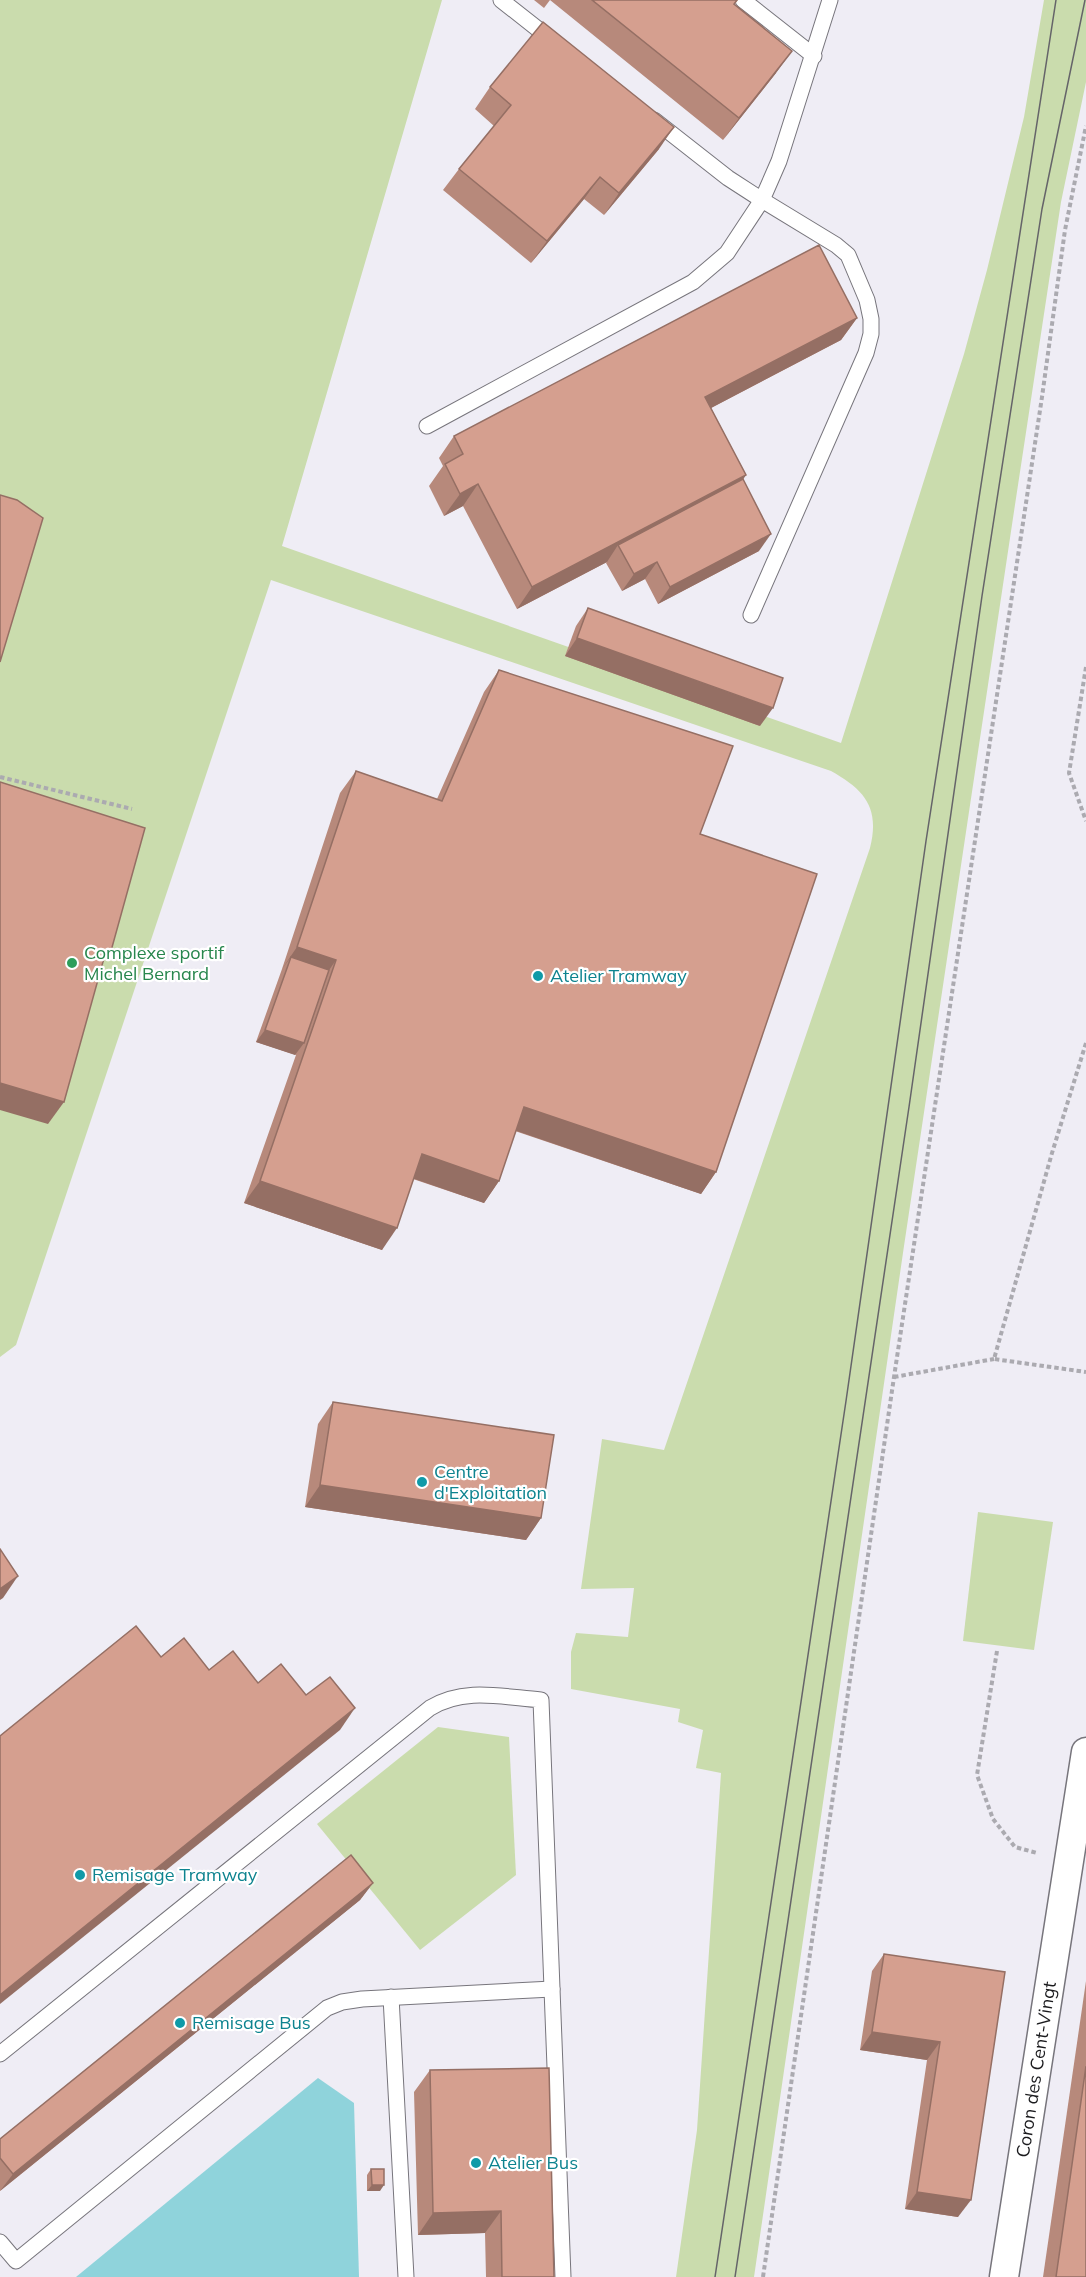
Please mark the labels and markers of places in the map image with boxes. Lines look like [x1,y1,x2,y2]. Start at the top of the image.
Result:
place label: Complexe sportif Michel Bernard [84,941,225,985]
marker: Complexe sportif Michel Bernard [65,956,79,970]
place label: Atelier Tramway [550,964,687,987]
marker: Atelier Tramway [531,969,545,983]
place label: Centre d'Exploitation [434,1460,547,1504]
marker: Centre d'Exploitation [415,1475,429,1489]
place label: Remisage Tramway [92,1863,258,1886]
marker: Remisage Tramway [73,1868,87,1882]
place label: Remisage Bus [192,2011,311,2034]
marker: Remisage Bus [173,2016,187,2030]
place label: Atelier Bus [488,2151,578,2174]
marker: Atelier Bus [469,2156,483,2170]

